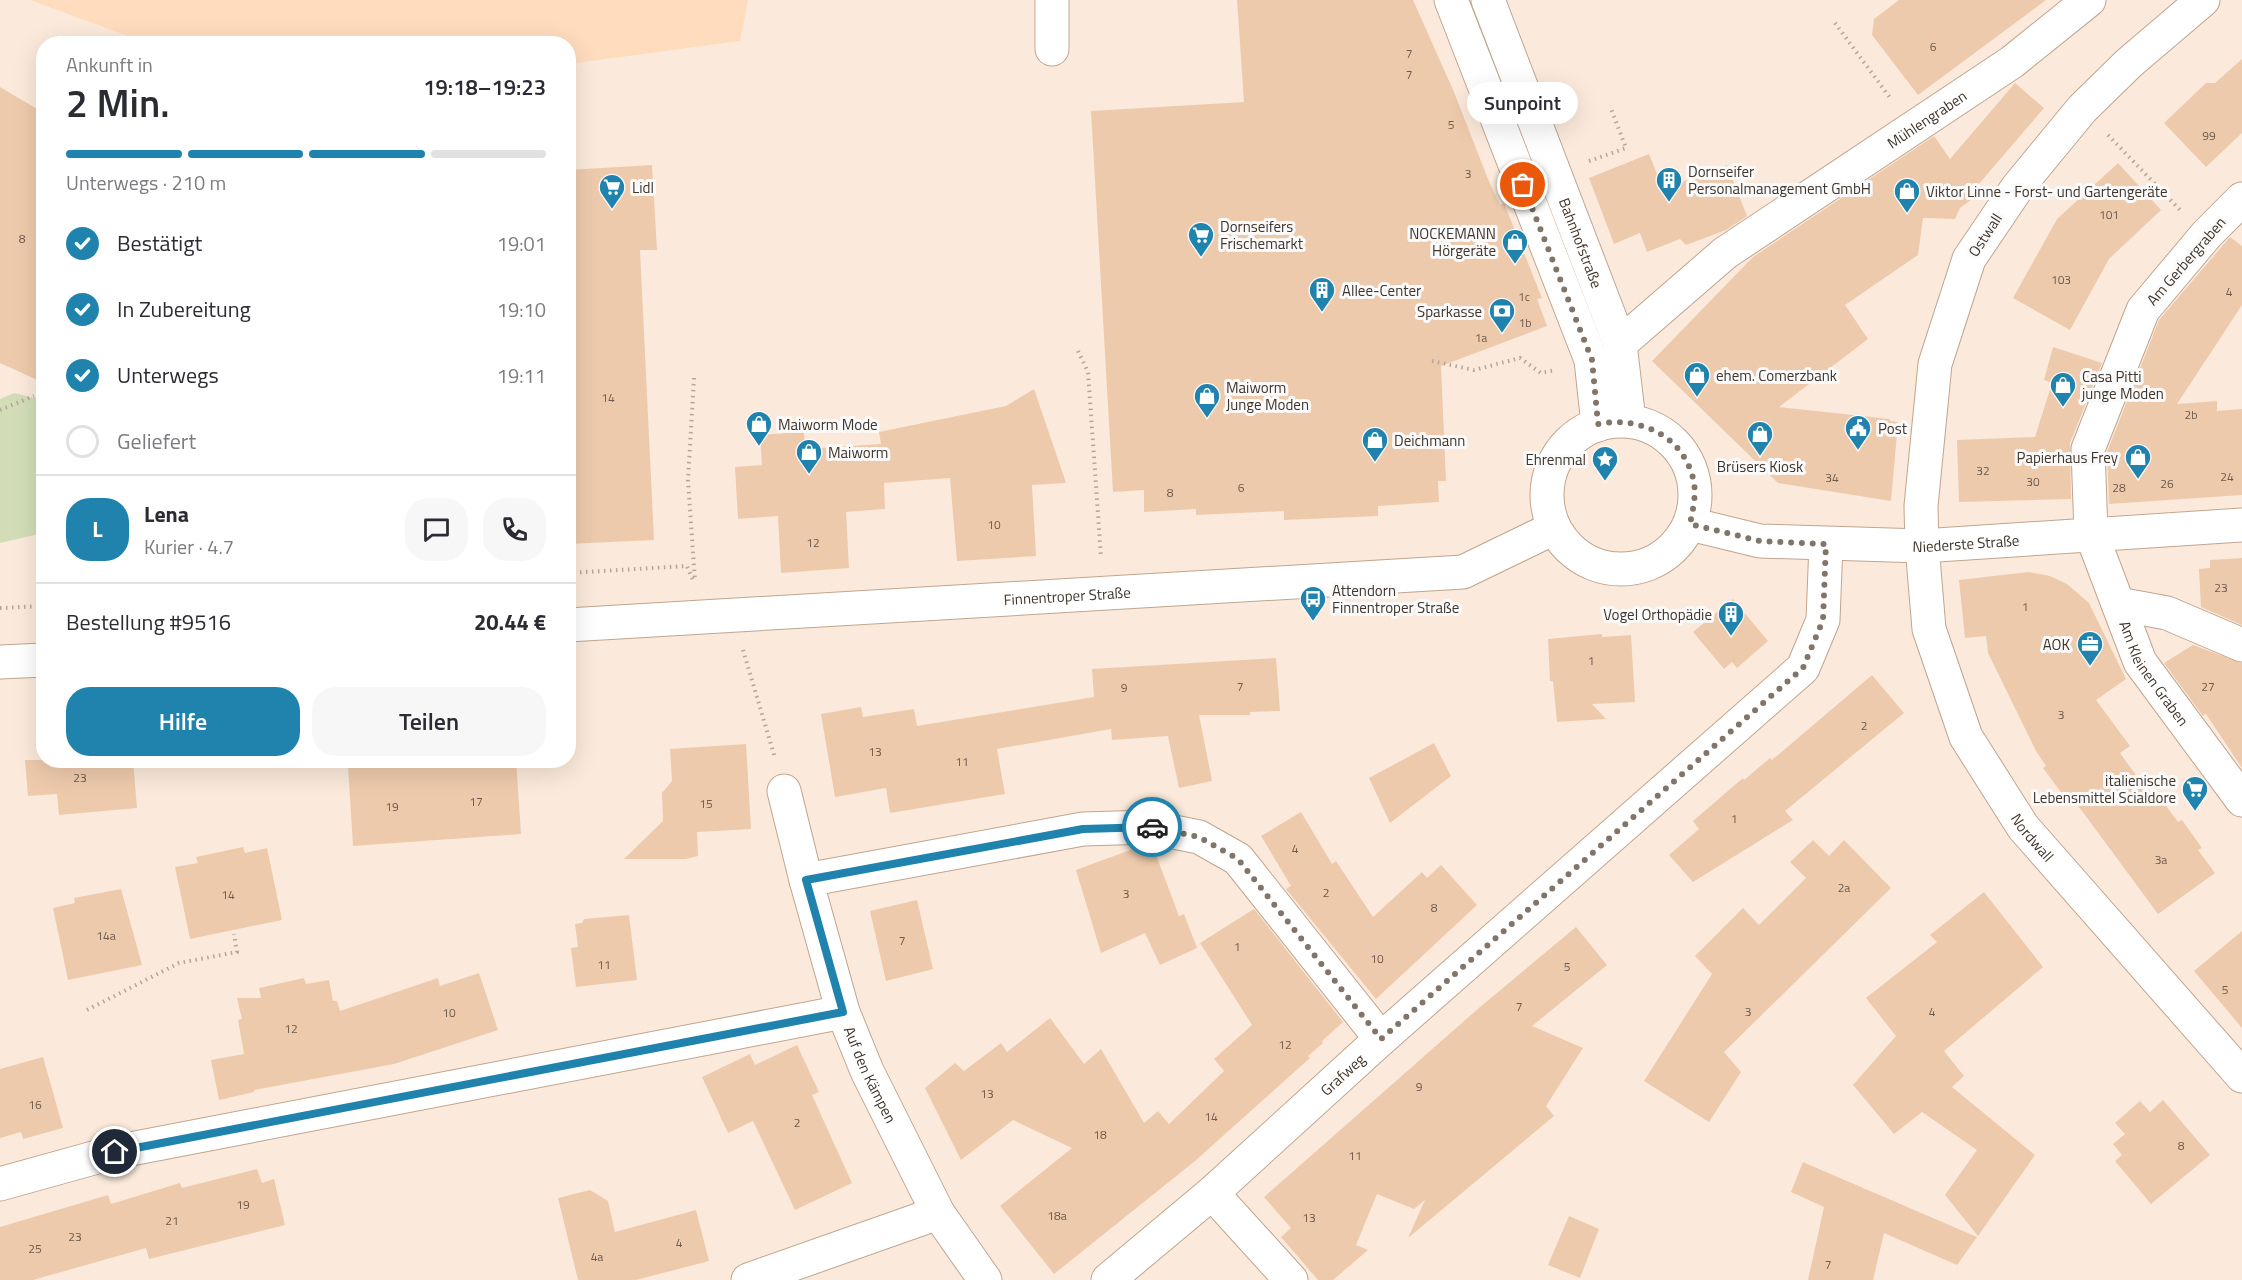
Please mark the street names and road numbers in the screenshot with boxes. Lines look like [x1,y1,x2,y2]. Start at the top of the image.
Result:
street label: Mühlengraben [1882,84,1971,154]
street label: Bahnhofstraße [1553,194,1609,291]
street label: Ostwall [1962,209,2008,261]
street label: Am Gerbergraben [2141,211,2231,311]
street label: Niederste Straße [1912,528,2020,558]
street label: Finnentroper Straße [1003,580,1131,611]
street label: Am Kleinen Graben [2114,617,2195,731]
street label: Nordwall [2006,809,2060,866]
street label: Auf den Kämpen [838,1023,903,1127]
street label: Grafweg [1315,1047,1370,1101]

